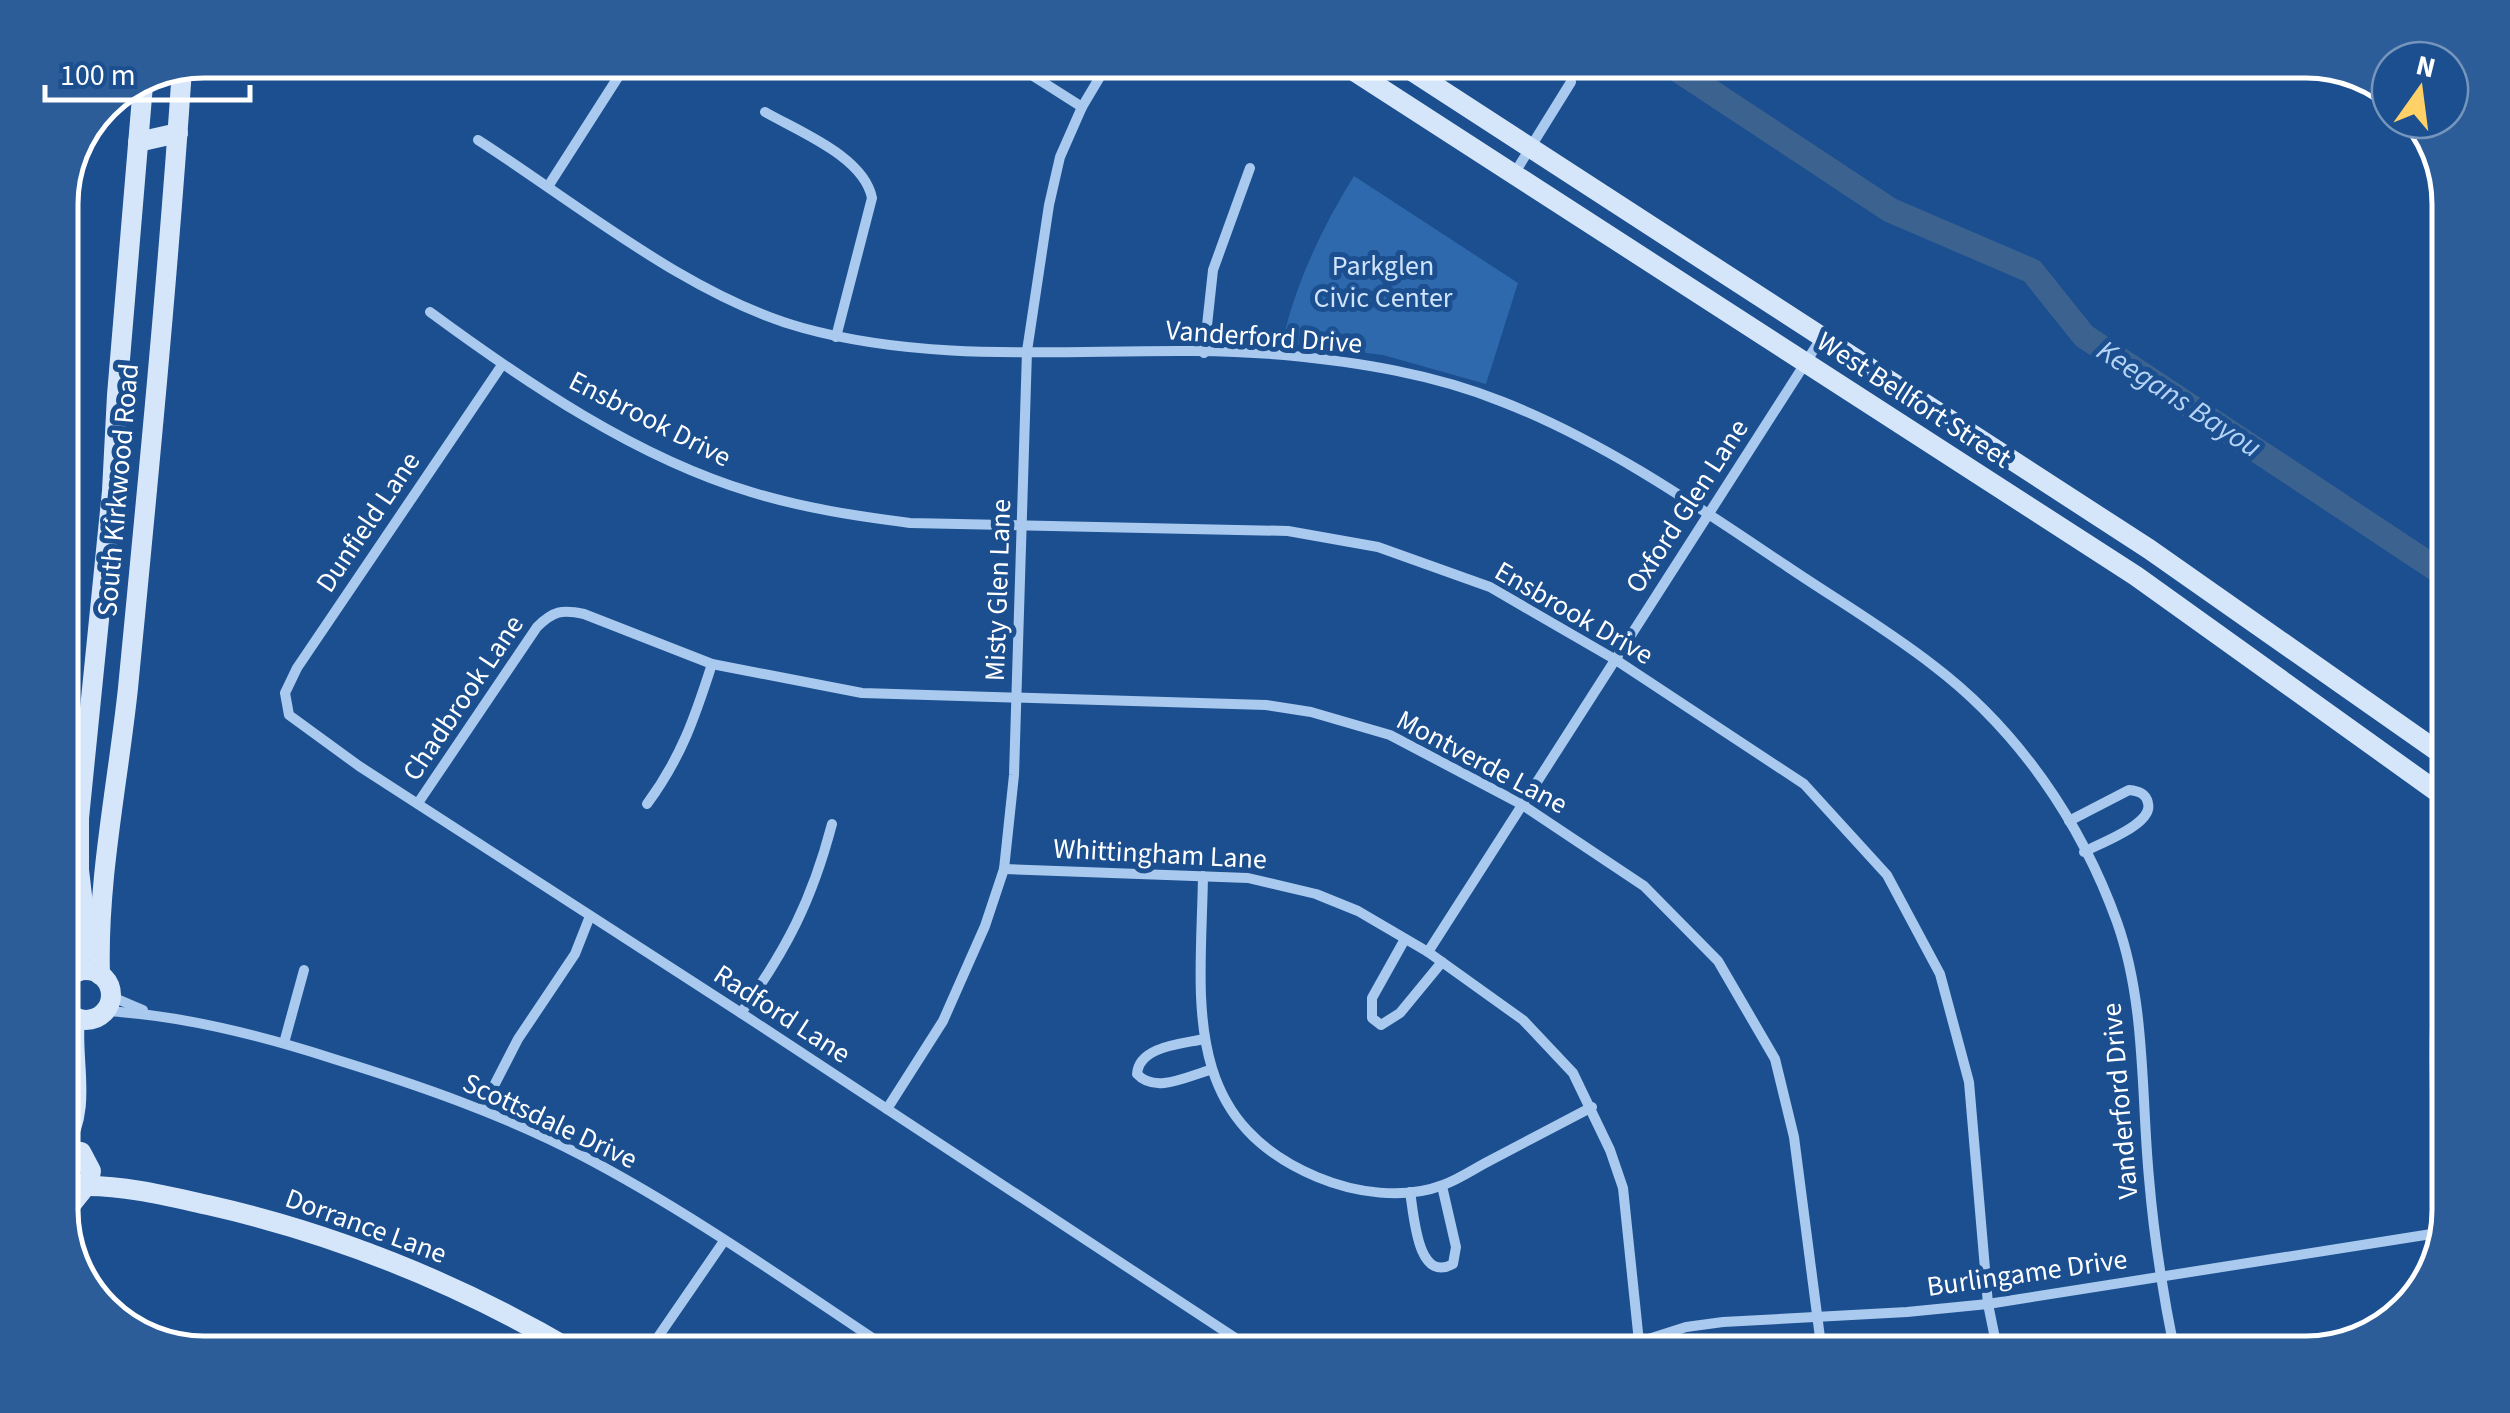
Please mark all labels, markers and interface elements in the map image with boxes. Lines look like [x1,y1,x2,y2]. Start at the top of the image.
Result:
scale bar [45,40,250,102]
north arrow [2370,40,2470,140]
text: N [2412,45,2440,88]
text: 100 m [60,54,136,97]
park label: Parkglen Civic Center [1313,246,1453,318]
street label: Vanderford Drive [1164,310,1364,364]
street label: West Bellfort Street [1809,322,2020,478]
water label: Keegans Bayou [2088,330,2270,468]
street label: Ensbrook Drive [562,361,738,477]
street label: South Kirkwood Road [87,362,149,618]
street label: Oxford Glen Lane [1616,411,1758,601]
street label: Dunfield Lane [306,444,430,600]
street label: Misty Glen Lane [975,498,1021,682]
street label: Ensbrook Drive [1487,551,1661,675]
street label: Chadbrook Lane [393,607,533,789]
street label: Montverde Lane [1389,700,1575,824]
street label: Whittingham Lane [1052,828,1268,880]
street label: Radford Lane [706,955,858,1073]
street label: Vanderford Drive [2092,1001,2148,1201]
street label: Scottsdale Drive [456,1063,644,1179]
street label: Dorrance Lane [280,1178,452,1274]
street label: Burlingame Drive [1924,1239,2130,1307]

